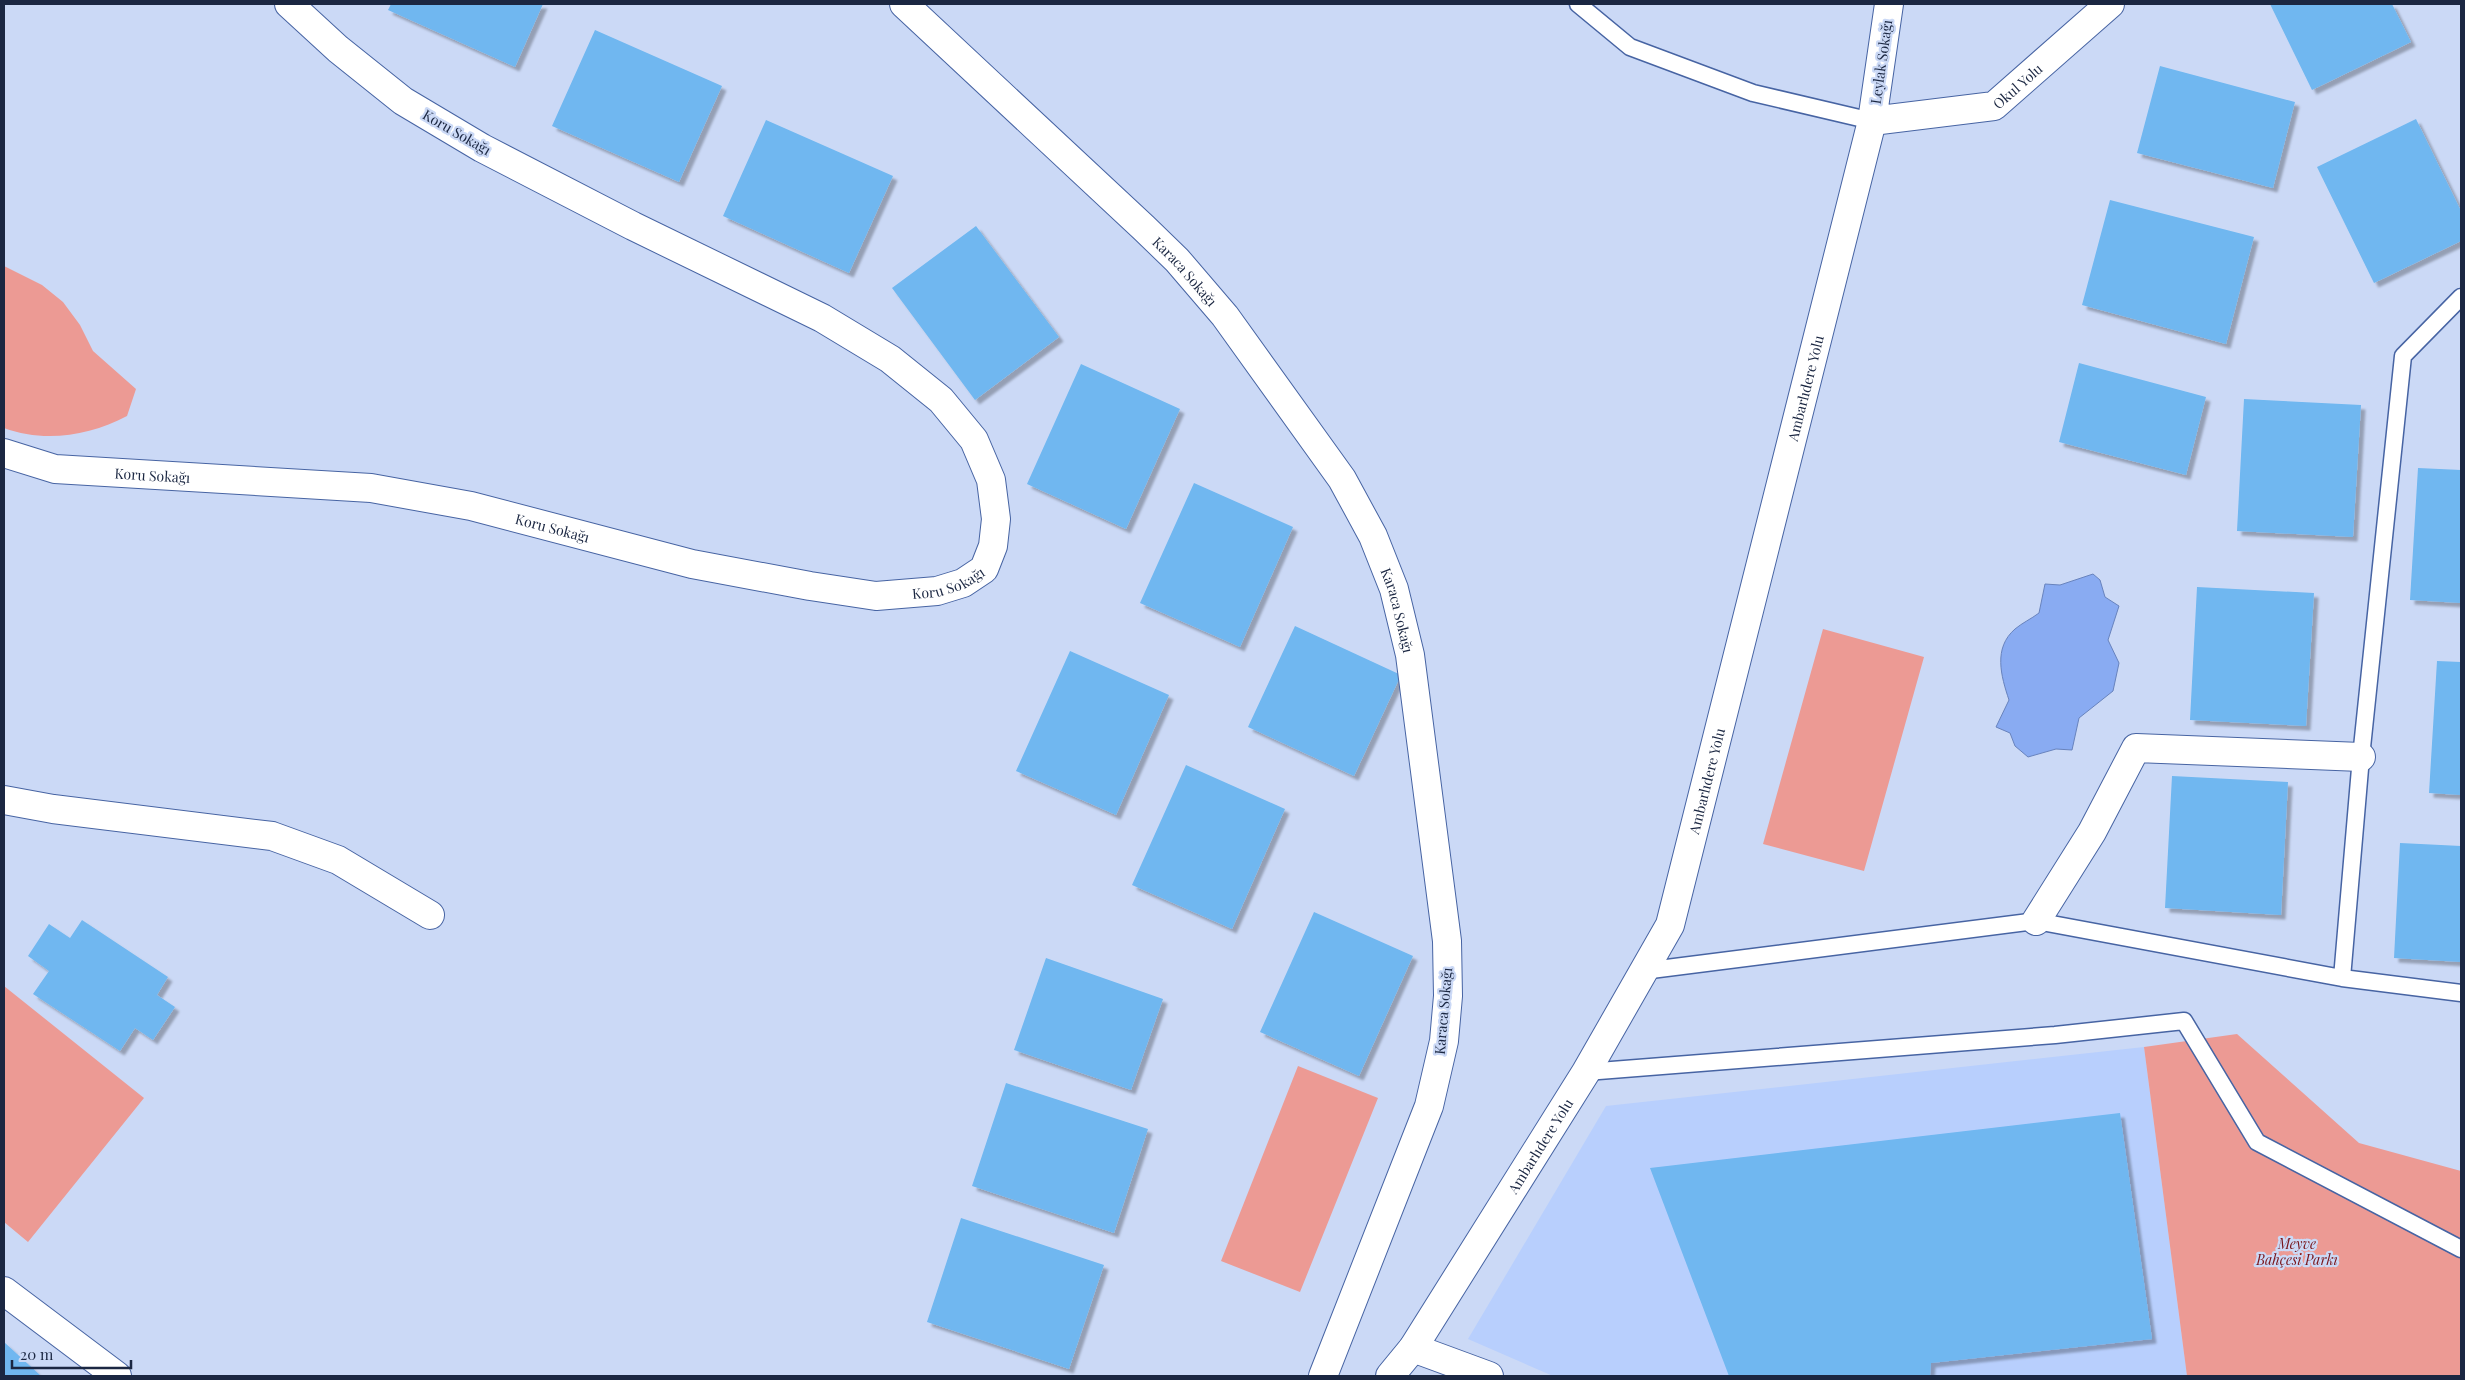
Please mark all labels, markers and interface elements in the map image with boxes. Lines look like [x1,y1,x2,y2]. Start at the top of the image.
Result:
street label: Leylak Sokağı [1866,19,1896,105]
street label: Okul Yolu [1988,59,2046,113]
street label: Koru Sokağı [419,105,495,159]
street label: Karaca Sokağı [1149,232,1222,310]
street label: Ambarlıdere Yolu [1782,333,1827,444]
street label: Koru Sokağı [114,463,191,487]
street label: Koru Sokağı [513,509,592,546]
street label: Koru Sokağı [911,562,988,603]
street label: Karaca Sokağı [1377,565,1419,655]
street label: Ambarlıdere Yolu [1684,726,1729,837]
street label: Karaca Sokağı [1430,967,1456,1055]
street label: Ambarlıdere Yolu [1502,1095,1577,1198]
park label: Meyve Bahçesi Parkı [2255,1234,2338,1269]
scale bar [12,1338,131,1370]
text: 20 m [20,1344,54,1364]

